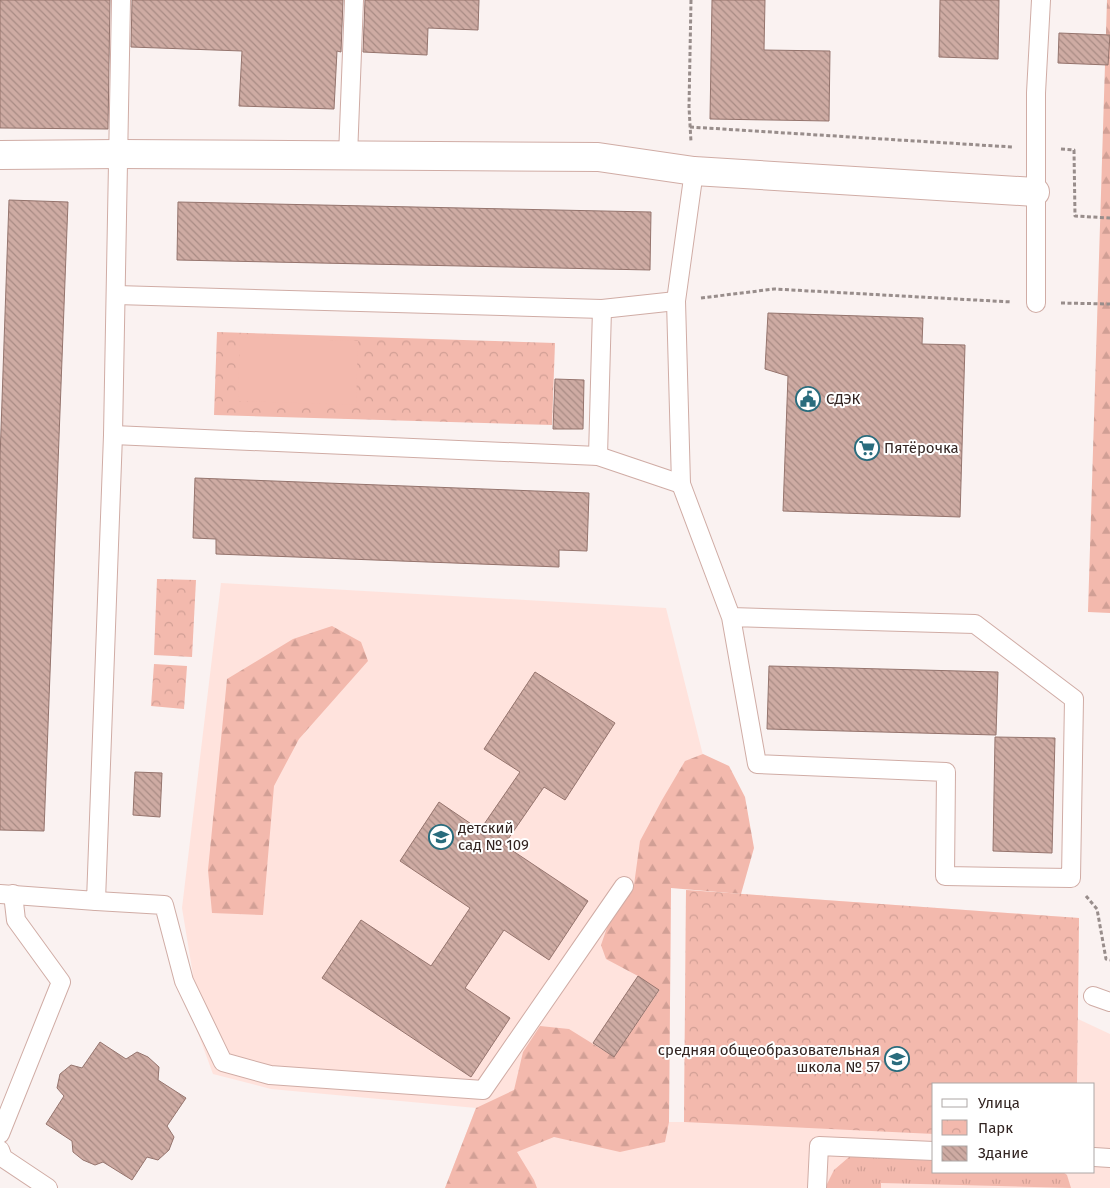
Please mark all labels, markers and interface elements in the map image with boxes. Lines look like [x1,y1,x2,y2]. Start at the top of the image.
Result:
public building icon: СДЭК [795,386,821,412]
place label: СДЭК [826,390,861,408]
supermarket icon: Пятёрочка [854,435,880,461]
place label: Пятёрочка [884,439,959,457]
place label: детский сад № 109 [458,819,529,854]
school or university icon: детский сад № 109 [428,824,454,850]
place label: средняя общеобразовательная школа № 57 [658,1041,880,1076]
school or university icon: средняя общеобразовательная школа № 57 [884,1046,910,1072]
legend [932,1083,1095,1173]
text: Улица [978,1094,1020,1112]
text: Парк [978,1119,1013,1137]
text: Здание [978,1144,1028,1162]

